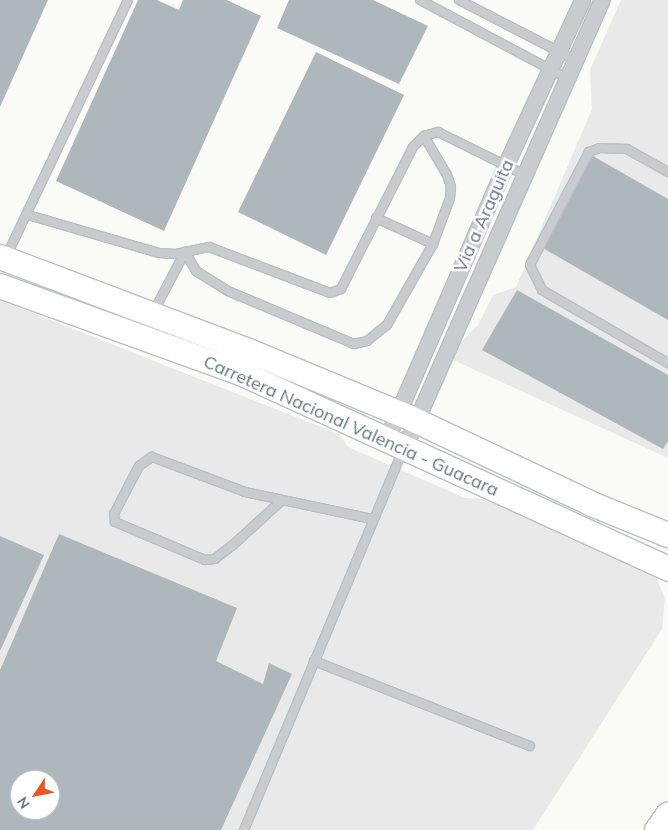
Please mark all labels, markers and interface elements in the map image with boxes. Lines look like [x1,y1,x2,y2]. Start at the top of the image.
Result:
street label: Via a Araguita [450,156,518,276]
street label: Carretera Nacional Valencia - Guacara [200,351,502,501]
north arrow [10,770,60,820]
text: N [13,793,34,812]

